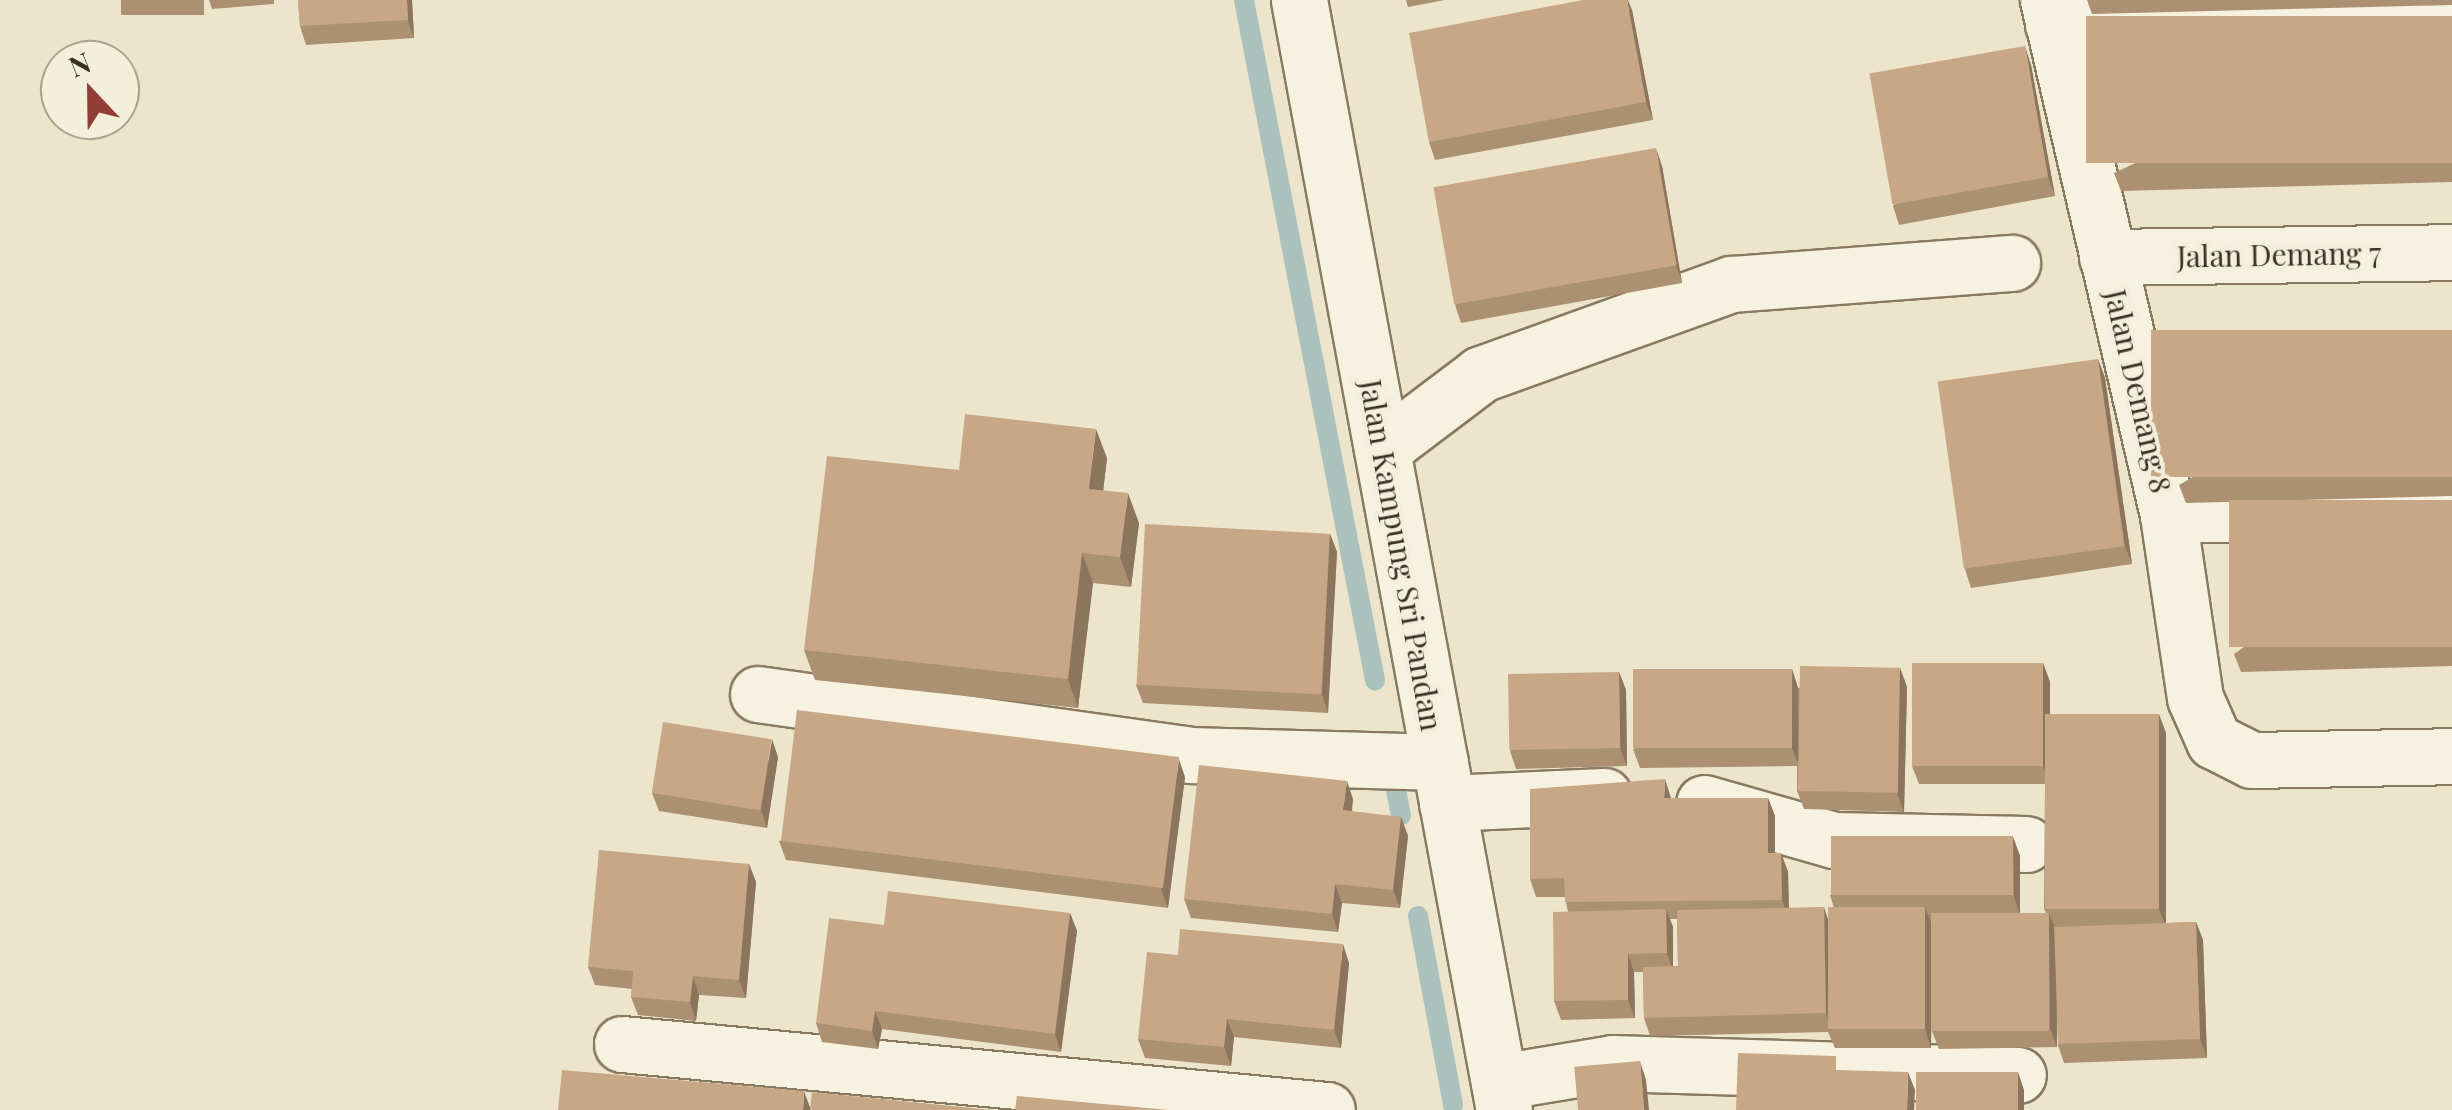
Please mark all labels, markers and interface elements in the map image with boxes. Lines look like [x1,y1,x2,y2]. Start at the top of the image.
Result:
north arrow [40,40,140,140]
text: N [63,43,96,85]
street label: Jalan Demang 7 [2176,234,2382,274]
street label: Jalan Demang 8 [2098,286,2180,496]
street label: Jalan Kampung Sri Pandan [1353,376,1451,734]

